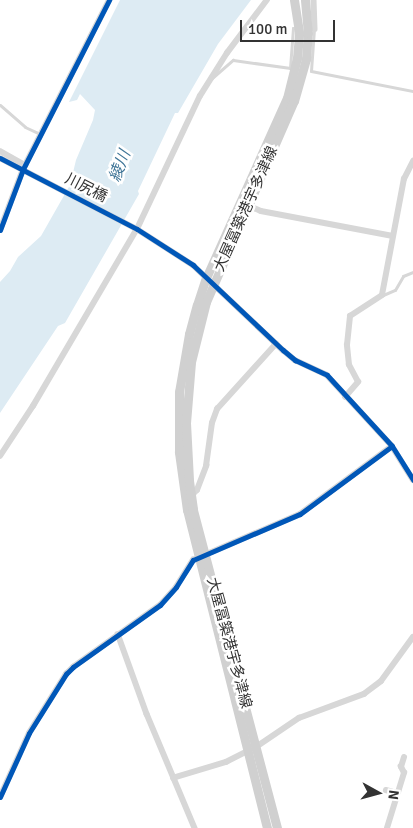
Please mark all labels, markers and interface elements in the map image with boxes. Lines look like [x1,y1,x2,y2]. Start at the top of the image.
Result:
scale bar [243,10,338,42]
text: 100 m [248,20,288,38]
street label: 大屋冨築港宇多津線 [210,144,282,274]
water label: 綾川 [105,148,135,184]
street label: 川尻橋 [62,170,110,206]
street label: 大屋冨築港宇多津線 [203,575,255,711]
north arrow [353,768,403,818]
text: N [384,789,402,801]

